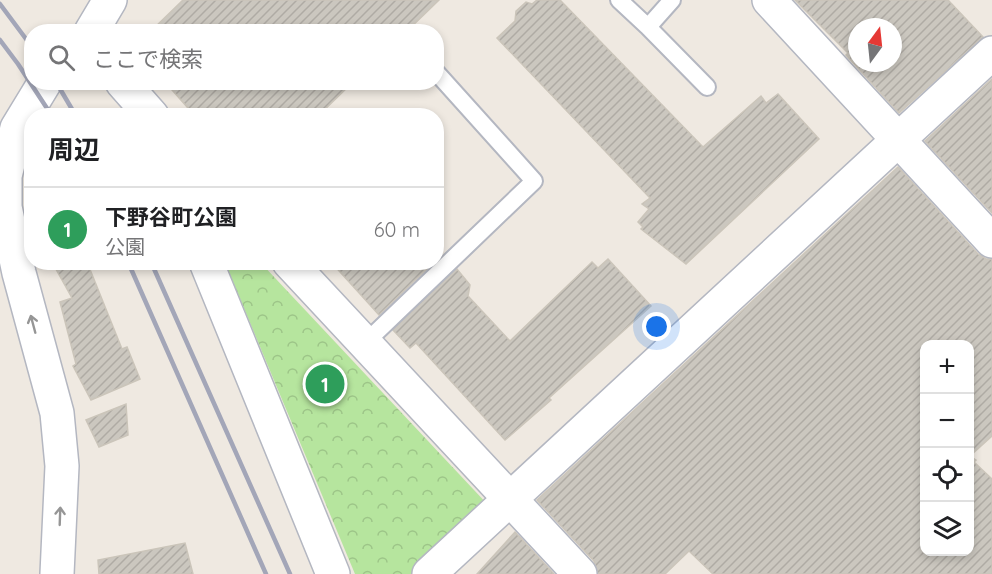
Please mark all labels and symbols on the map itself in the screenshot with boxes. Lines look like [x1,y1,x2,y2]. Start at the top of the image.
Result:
north arrow [848,18,902,72]
your location [642,312,671,341]
one-way arrow [27,315,38,334]
pin: 1 [306,362,344,406]
one-way arrow [54,506,65,526]

